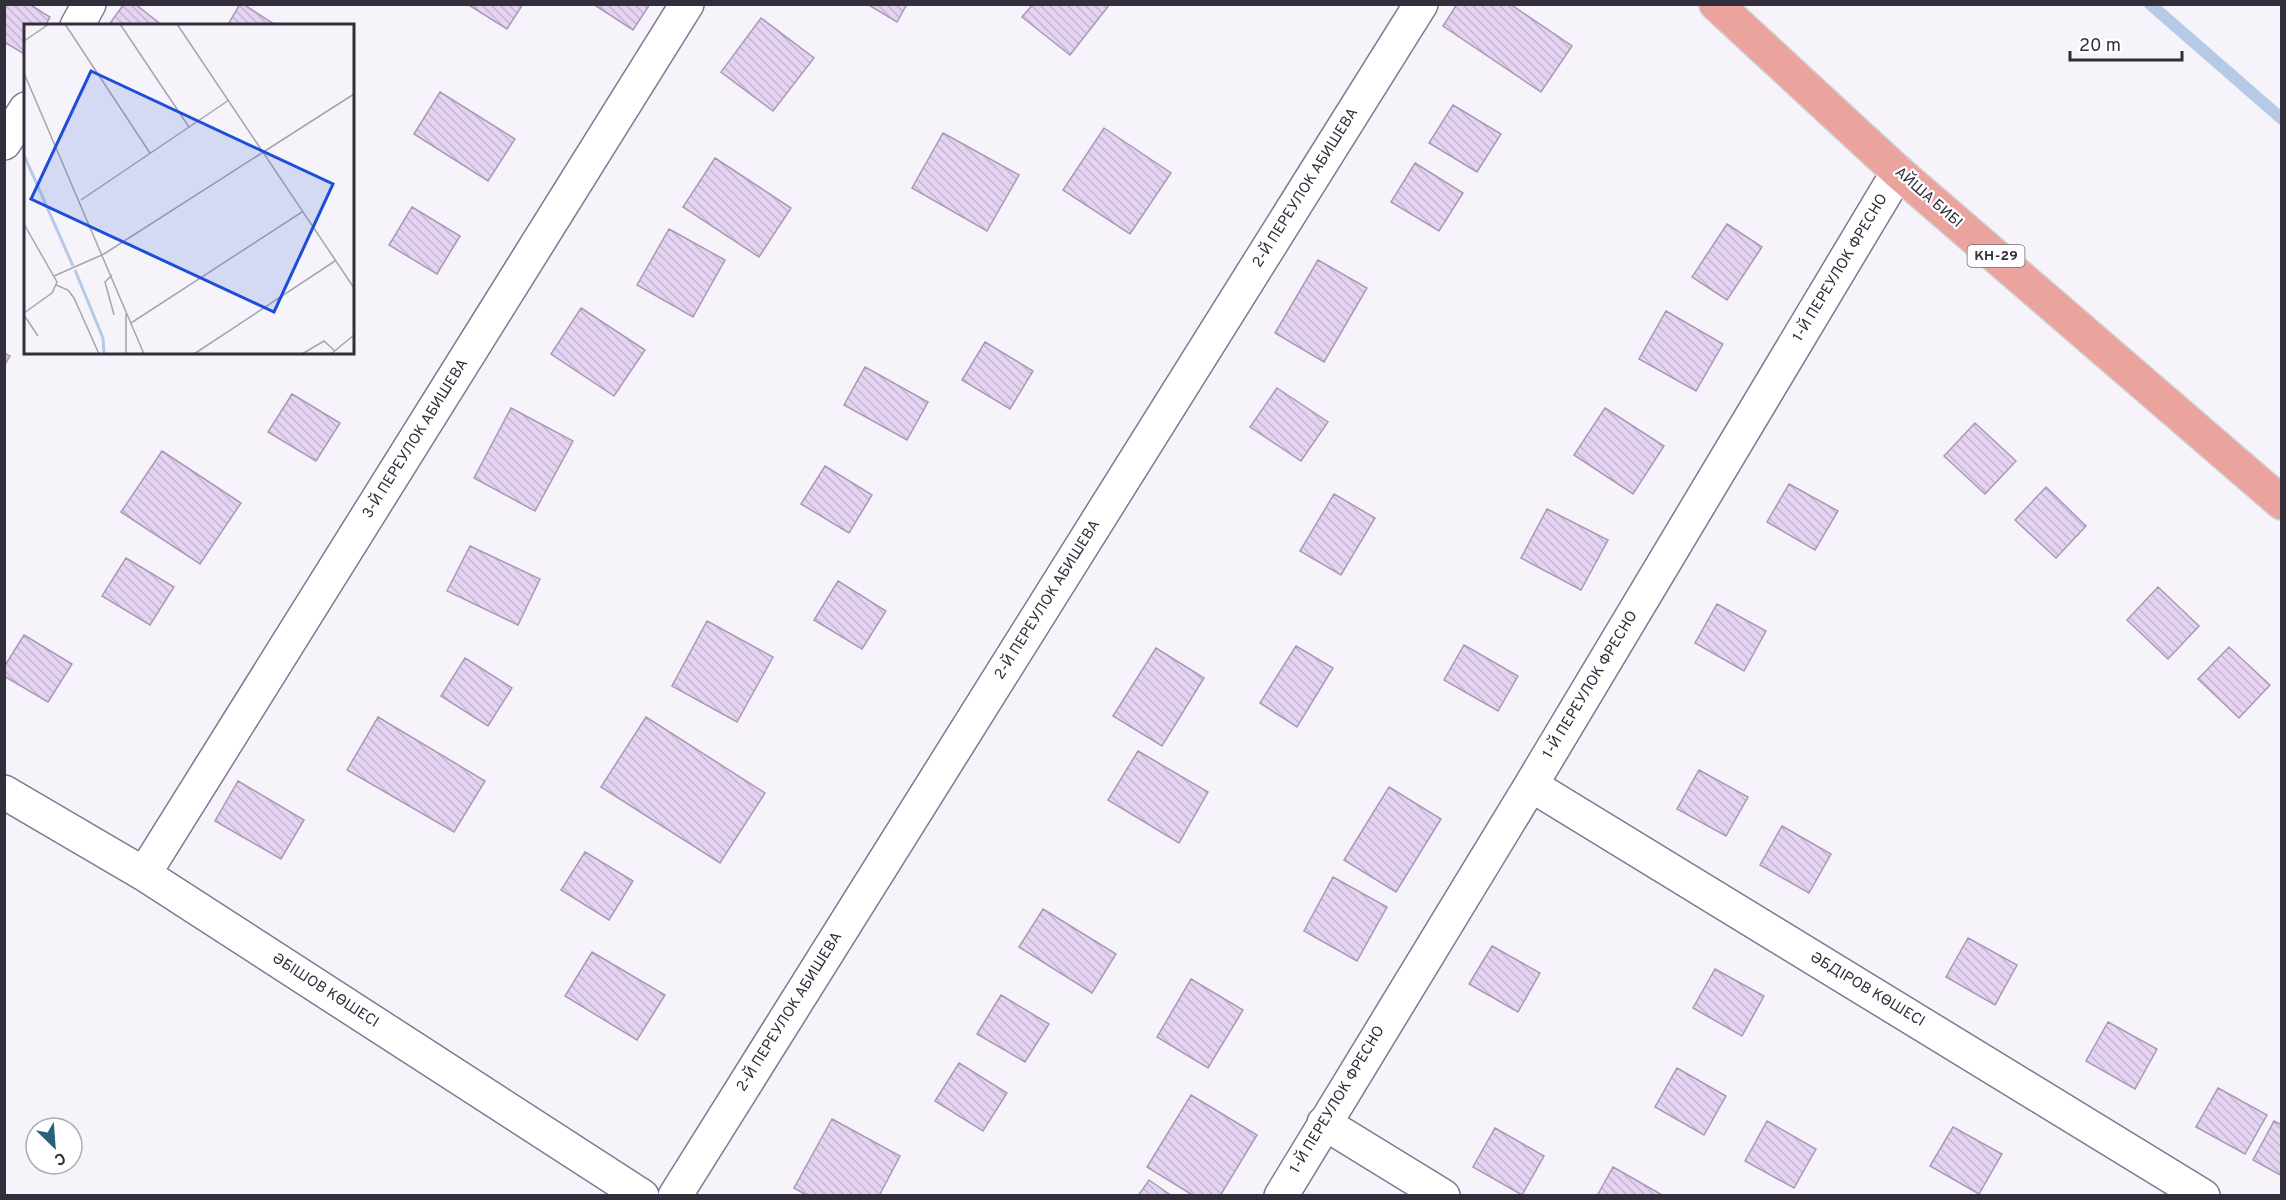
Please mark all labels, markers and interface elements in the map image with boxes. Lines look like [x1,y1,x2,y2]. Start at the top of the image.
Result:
inset map [24,24,354,354]
scale bar [2070,24,2182,62]
text: 20 m [2079,35,2121,58]
street label: 2-Й ПЕРЕУЛОК АБИШЕВА [1247,104,1363,271]
street label: АЙША БИБІ [1890,162,1967,233]
street label: 1-Й ПЕРЕУЛОК ФРЕСНО [1788,190,1893,345]
road number: КН-29 [1968,245,2024,267]
street label: 3-Й ПЕРЕУЛОК АБИШЕВА [357,355,473,522]
street label: 2-Й ПЕРЕУЛОК АБИШЕВА [989,516,1105,683]
street label: 1-Й ПЕРЕУЛОК ФРЕСНО [1538,607,1643,762]
street label: 2-Й ПЕРЕУЛОК АБИШЕВА [731,928,847,1095]
street label: ӘБДІРОВ КӨШЕСІ [1806,948,1928,1032]
street label: ӘБІШОВ КӨШЕСІ [268,949,382,1033]
street label: 1-Й ПЕРЕУЛОК ФРЕСНО [1285,1022,1390,1177]
north arrow [24,1116,84,1176]
text: С [51,1147,68,1169]

